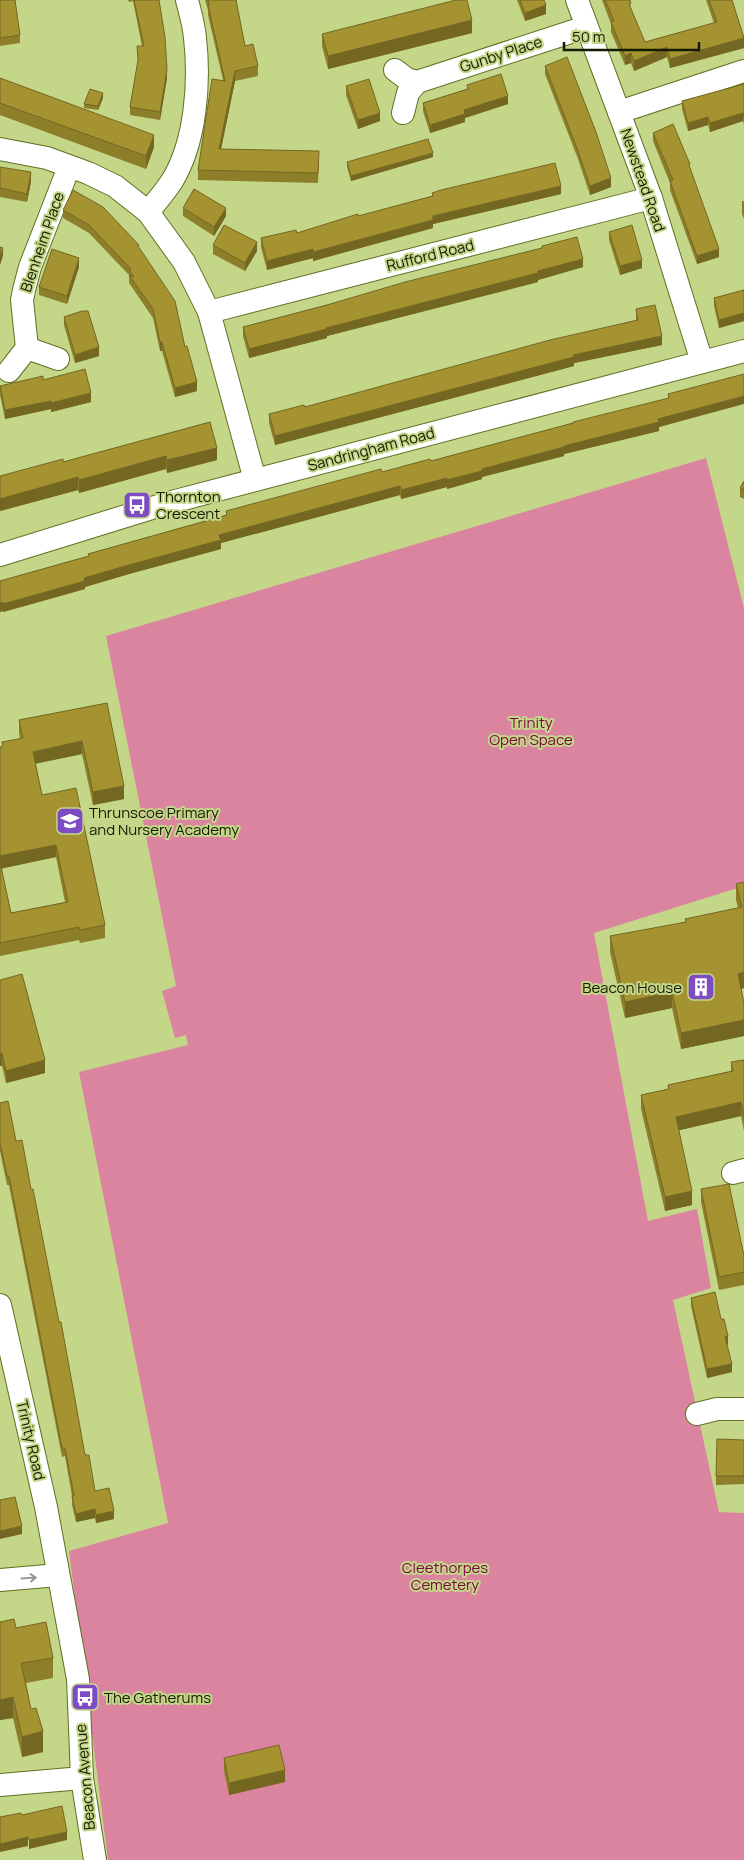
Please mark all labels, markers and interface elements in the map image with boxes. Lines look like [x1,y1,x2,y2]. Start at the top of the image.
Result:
scale bar [564,20,699,52]
text: 50 m [572,26,606,47]
street label: Gunby Place [457,31,545,77]
street label: Newstead Road [616,126,670,234]
street label: Blenheim Place [15,189,69,295]
street label: Rufford Road [384,234,476,276]
street label: Sandringham Road [305,422,437,476]
place label: Thornton Crescent [156,486,221,524]
bus stop icon: Thornton Crescent [122,490,152,520]
park label: Trinity Open Space [489,712,573,750]
place label: Thrunscoe Primary and Nursery Academy [89,802,239,840]
school or university icon: Thrunscoe Primary and Nursery Academy [55,806,85,836]
building icon: Beacon House [686,972,716,1002]
place label: Beacon House [582,977,682,998]
street label: Trinity Road [12,1398,50,1482]
park label: Cleethorpes Cemetery [402,1557,488,1595]
one-way arrow [21,1573,37,1582]
bus stop icon: The Gatherums [70,1682,100,1712]
place label: The Gatherums [104,1687,211,1708]
street label: Beacon Avenue [70,1723,100,1831]

